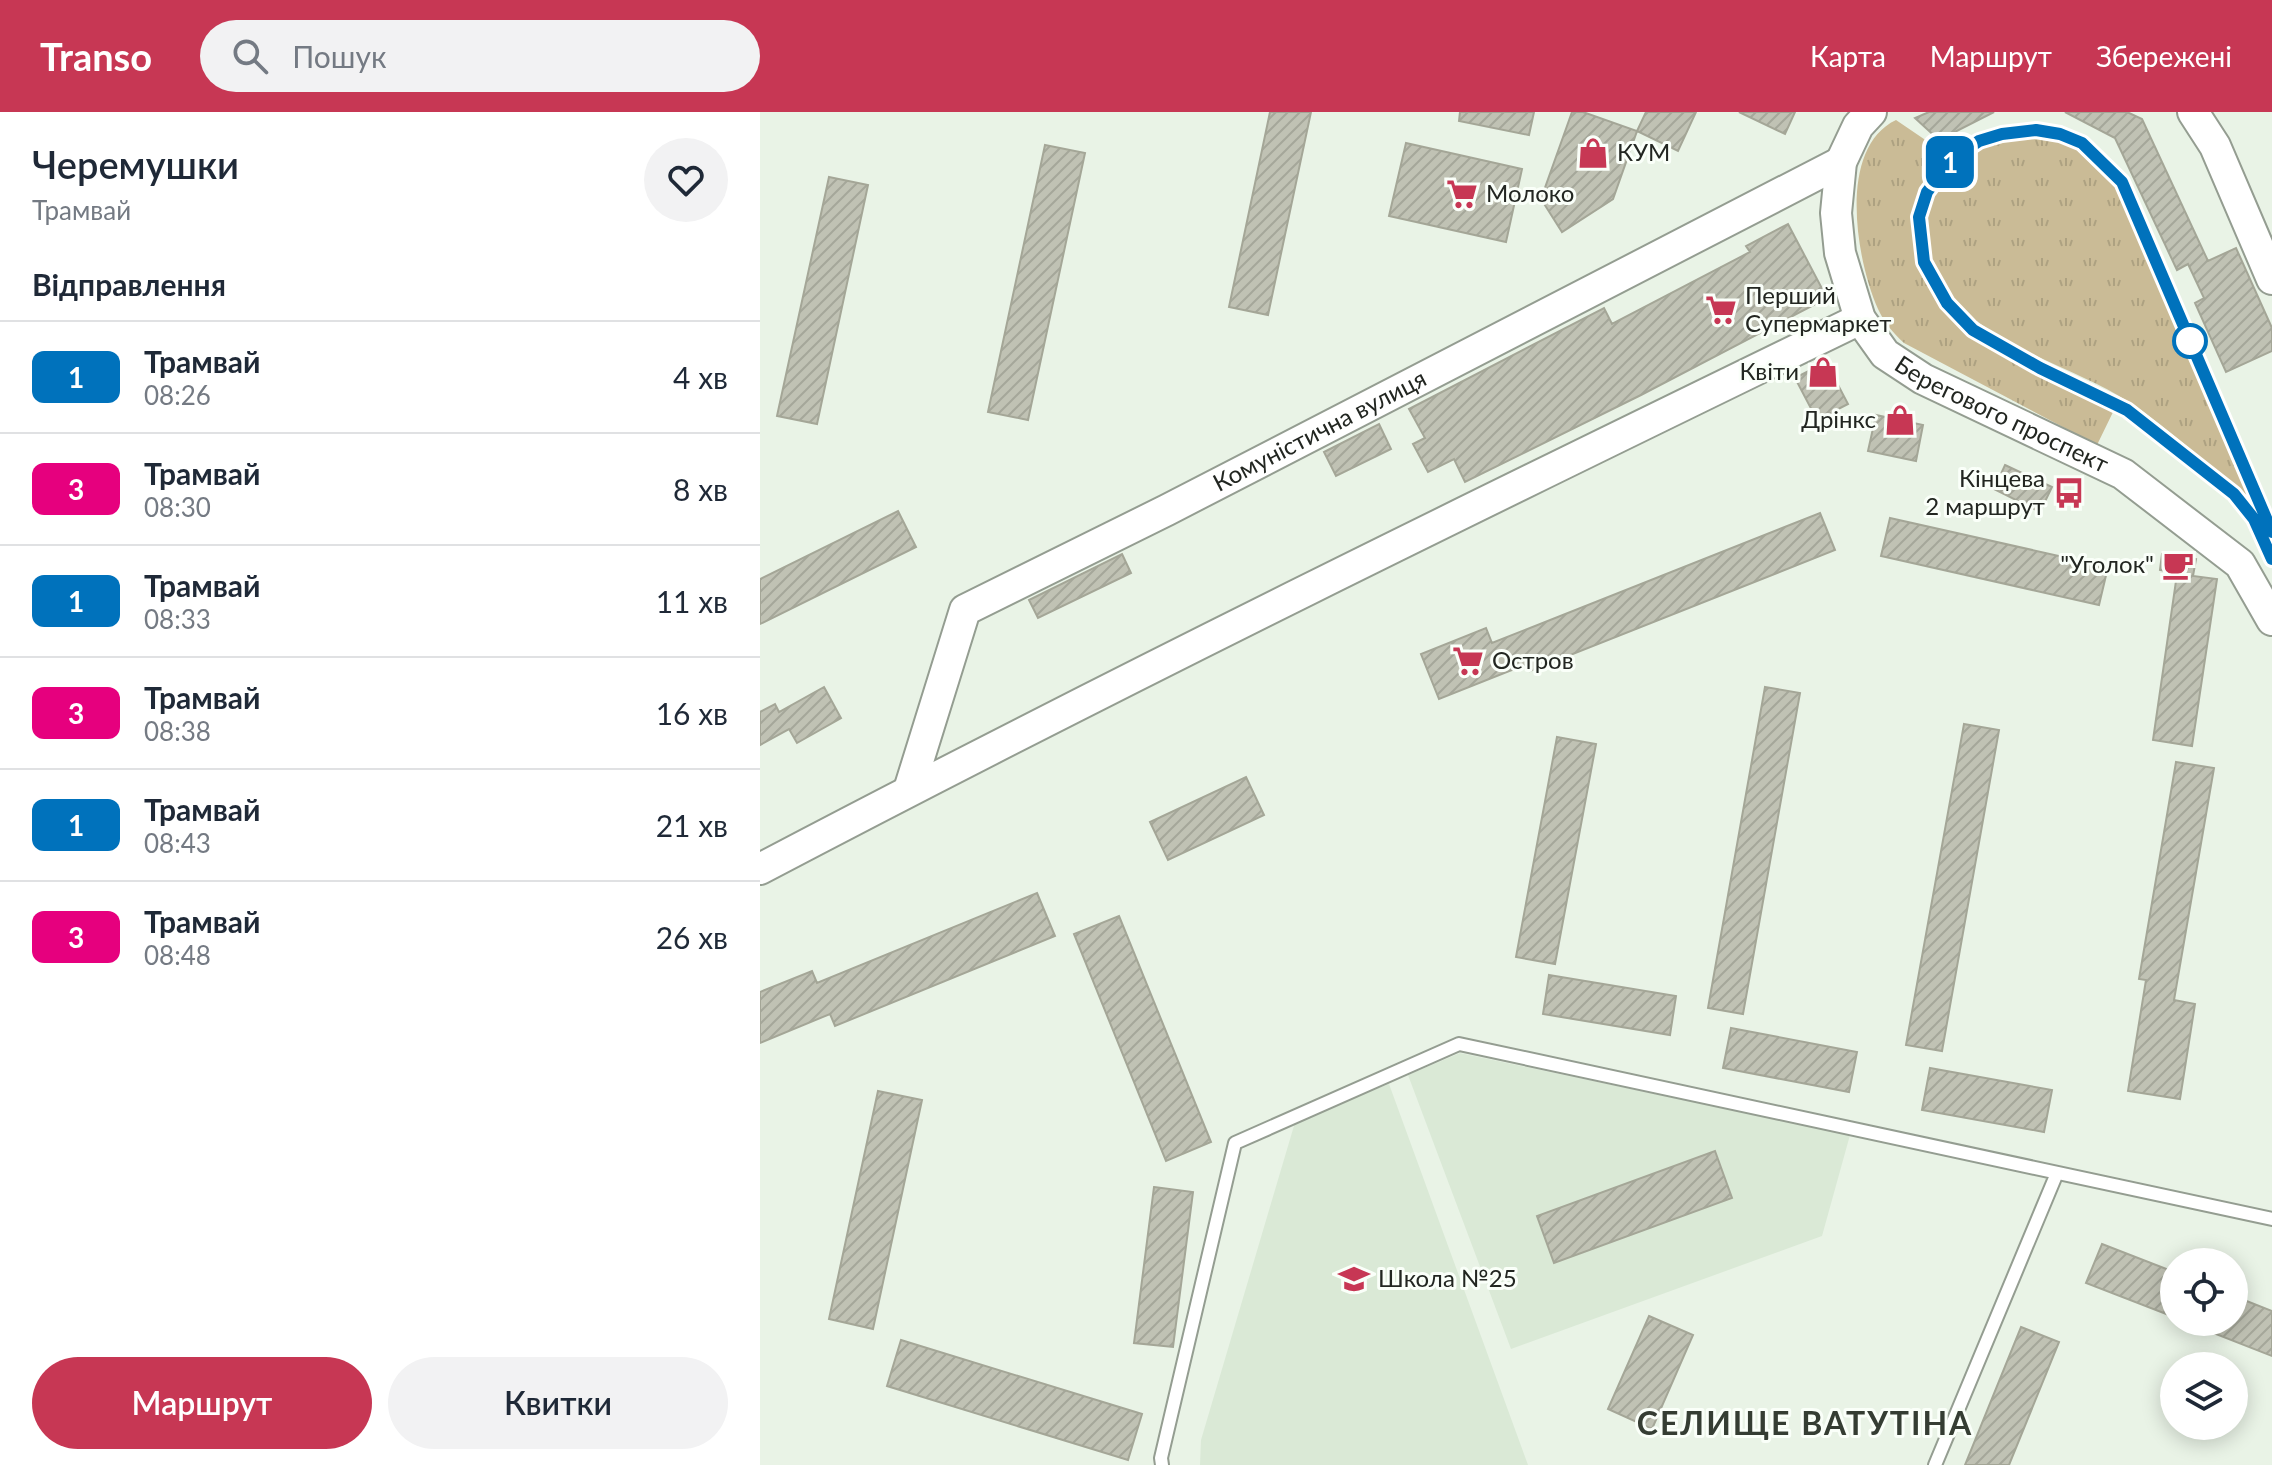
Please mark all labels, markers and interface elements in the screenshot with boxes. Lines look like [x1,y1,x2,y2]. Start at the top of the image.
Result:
search box [200,20,760,92]
text: Transo [40,33,152,79]
icon: search [228,34,272,78]
text: Пошук [292,38,386,74]
text: Карта [1810,39,1886,73]
text: Маршрут [1930,39,2052,73]
text: Збережені [2096,39,2232,73]
shop icon: КУМ [1576,136,1610,170]
line badge: 1 [1924,136,1976,188]
place label: КУМ [1617,137,1670,166]
button: heart [644,138,728,222]
text: Черемушки [32,141,239,187]
text: 1 [1942,145,1958,179]
supermarket icon: Молоко [1445,177,1479,211]
place label: Молоко [1486,178,1574,207]
text: Трамвай [32,194,131,226]
text: Відправлення [32,266,226,302]
place label: Перший Супермаркет [1745,280,1892,337]
supermarket icon: Перший Супермаркет [1704,293,1738,327]
unlabelled marker [2173,324,2207,358]
text: Трамвай [144,343,261,379]
street label: Берегового проспект [1890,349,2113,478]
shop icon: Квіти [1806,355,1840,389]
place label: Квіти [1739,356,1799,385]
text: 4 хв [673,359,728,395]
text: 1 [68,360,84,394]
street label: Комуністична вулиця [1208,363,1431,497]
text: 08:26 [144,379,211,411]
shop icon: Дрінкс [1883,403,1917,437]
place label: Дрінкс [1801,404,1876,433]
text: Трамвай [144,455,261,491]
place label: Кінцева 2 маршрут [1925,463,2045,520]
text: 8 хв [673,471,728,507]
text: 3 [68,472,84,506]
bus stop icon: Кінцева 2 маршрут [2052,476,2086,510]
text: 08:30 [144,491,211,523]
cafe icon: "Уголок" [2161,548,2195,582]
place label: "Уголок" [2060,549,2154,578]
text: Трамвай [144,567,261,603]
text: 11 хв [656,583,728,619]
text: 1 [68,584,84,618]
text: 08:33 [144,603,211,635]
supermarket icon: Остров [1451,644,1485,678]
place label: Остров [1492,645,1574,674]
text: Трамвай [144,679,261,715]
text: 16 хв [656,695,728,731]
text: 3 [68,696,84,730]
text: 08:38 [144,715,211,747]
text: Трамвай [144,791,261,827]
text: 21 хв [656,807,728,843]
text: 1 [68,808,84,842]
text: 08:43 [144,827,211,859]
text: Трамвай [144,903,261,939]
text: 26 хв [656,919,728,955]
text: 3 [68,920,84,954]
text: 08:48 [144,939,211,971]
map controls [2160,1248,2248,1440]
button: locate [2160,1248,2248,1336]
school or university icon: Школа №25 [1337,1262,1371,1296]
place label: Школа №25 [1378,1263,1517,1292]
button: layers [2160,1352,2248,1440]
button: Маршрут [32,1357,372,1449]
button: Квитки [388,1357,728,1449]
district label: СЕЛИЩЕ ВАТУТІНА [1637,1403,1973,1442]

